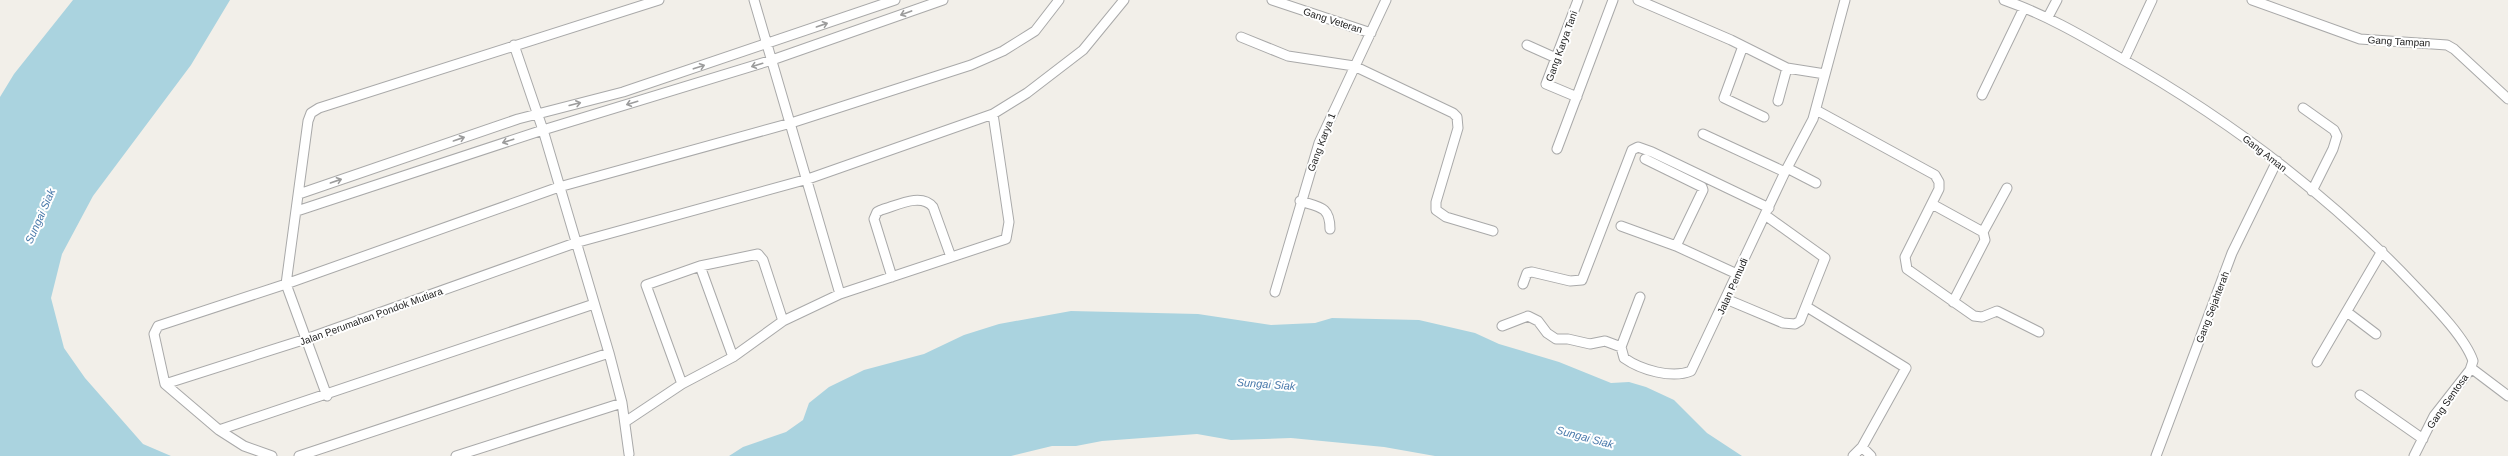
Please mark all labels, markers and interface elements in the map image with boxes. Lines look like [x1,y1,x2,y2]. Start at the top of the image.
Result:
street label: Gang Veteran [1302,6,1364,35]
street label: Gang Karya Tani [1544,9,1579,83]
one-way arrow [899,10,912,17]
one-way arrow [816,21,828,29]
street label: Gang Tampan [2367,34,2431,49]
one-way arrow [693,62,705,70]
one-way arrow [750,62,763,69]
one-way arrow [568,99,581,107]
one-way arrow [626,100,639,107]
street label: Gang Karya 1 [1305,111,1338,173]
street label: Gang Aman [2240,133,2289,174]
one-way arrow [452,135,465,142]
one-way arrow [503,138,515,146]
one-way arrow [330,177,342,185]
water label: Sungai Siak [23,186,58,245]
street label: Jalan Pemudi [1715,256,1750,316]
street label: Gang Sejahterah [2194,270,2231,344]
street label: Jalan Perumahan Pondok Mutiara [298,285,445,347]
street label: Gang Sentosa [2425,372,2471,431]
water label: Sungai Siak [1236,376,1296,392]
water label: Sungai Siak [1555,424,1615,451]

